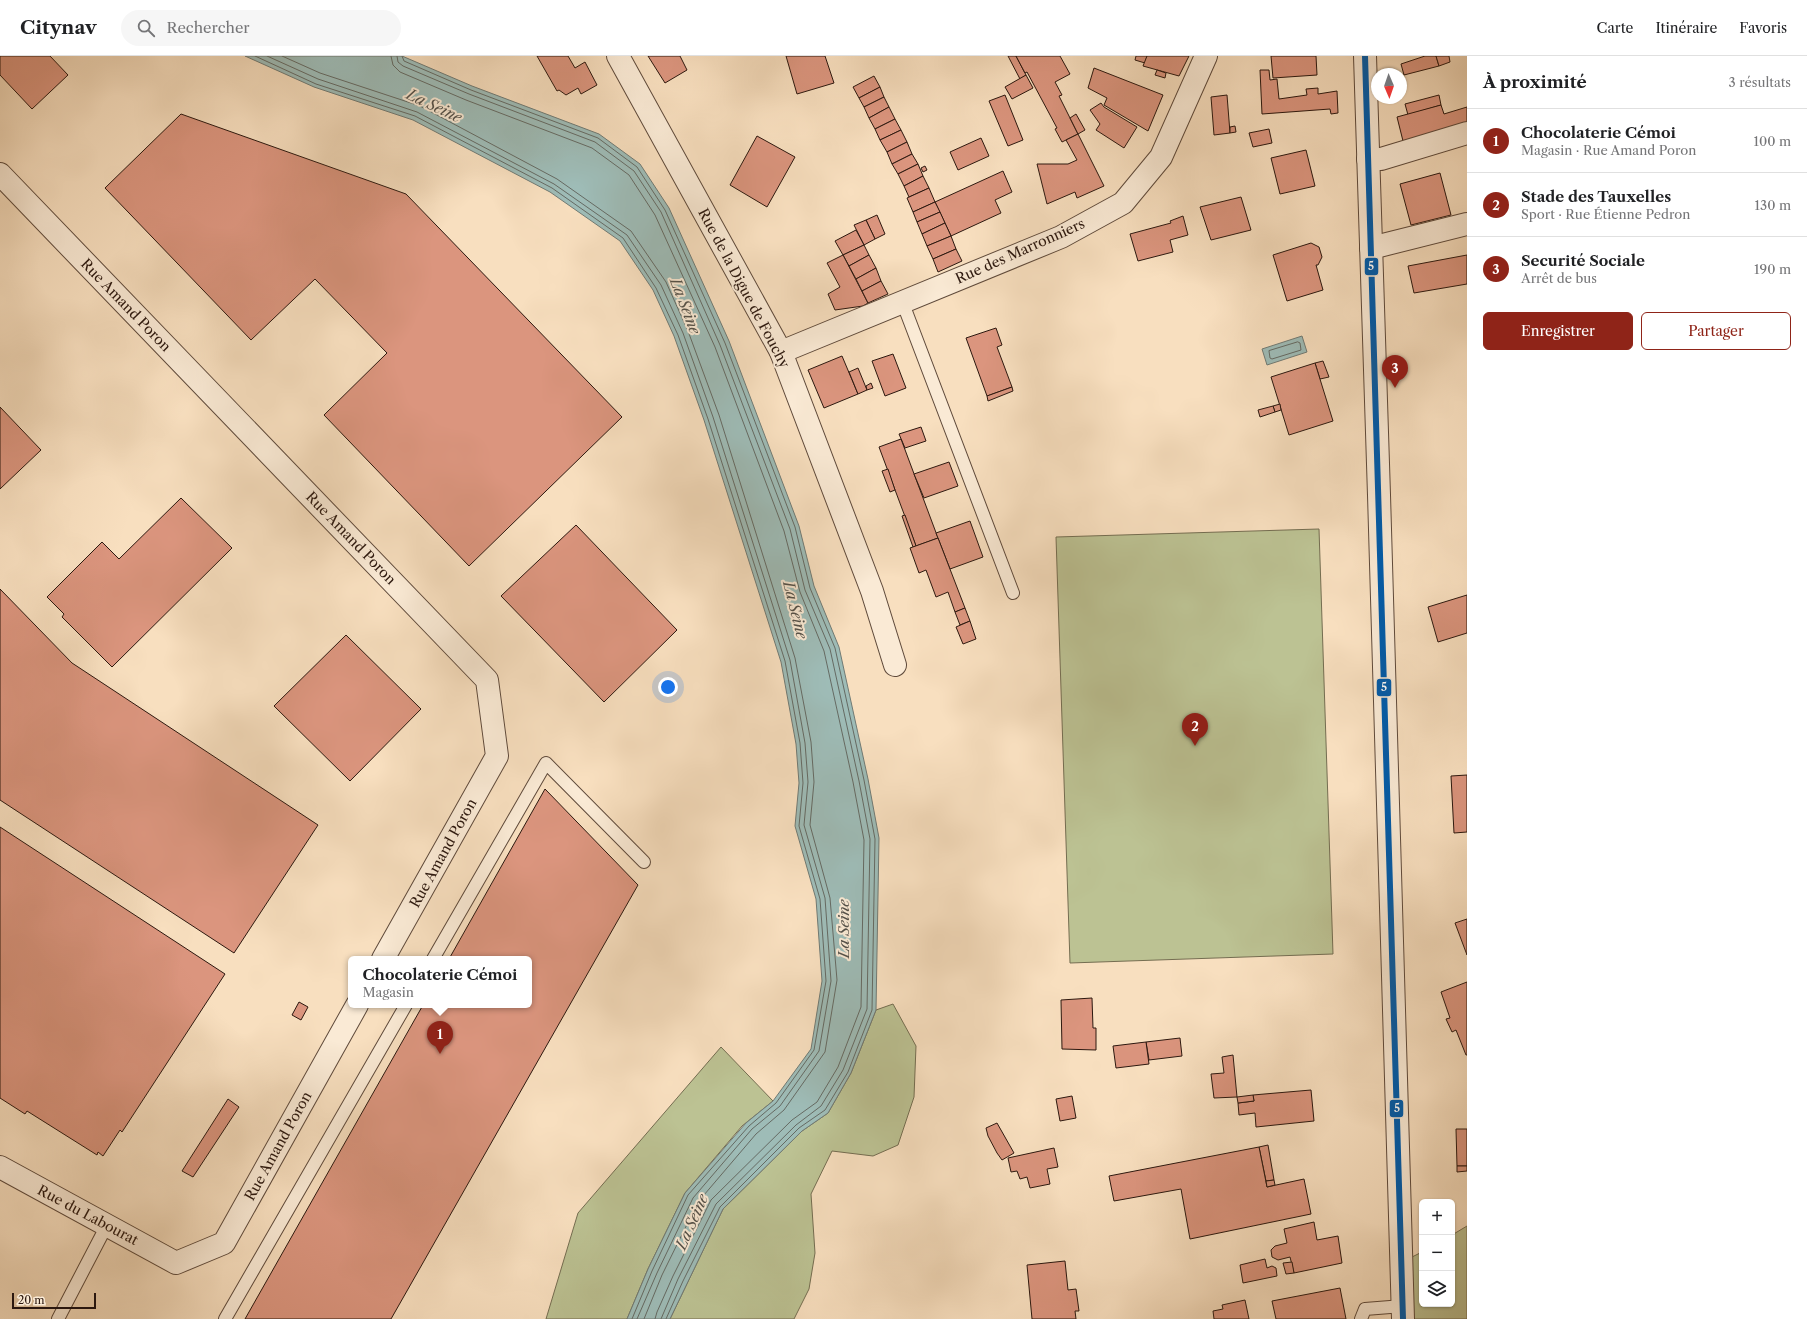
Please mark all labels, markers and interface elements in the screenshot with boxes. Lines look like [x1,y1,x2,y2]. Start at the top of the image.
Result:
search box [121,10,401,46]
text: Citynav [20,16,97,39]
icon: search [135,17,157,39]
text: Rechercher [167,18,250,37]
text: Carte [1597,19,1633,37]
text: Itinéraire [1655,19,1717,37]
text: Favoris [1739,19,1787,37]
north arrow [1371,68,1407,104]
text: À proximité [1483,72,1587,92]
text: 3 résultats [1729,74,1791,90]
water label: La Seine [403,84,466,127]
text: Chocolaterie Cémoi [1521,123,1676,142]
text: 1 [1493,133,1499,149]
text: 100 m [1753,133,1791,149]
text: Magasin · Rue Amand Poron [1521,142,1696,158]
text: Stade des Tauxelles [1521,187,1671,206]
text: 2 [1492,197,1500,213]
text: 130 m [1755,197,1791,213]
street label: Rue de la Digue de Fouchy [694,205,794,371]
text: Sport · Rue Étienne Pedron [1521,206,1690,222]
street label: Rue des Marronniers [952,214,1088,288]
text: Securité Sociale [1521,251,1645,270]
street label: Rue Amand Poron [77,255,175,355]
line badge: 5 [1364,257,1379,276]
text: 5 [1368,259,1374,273]
text: 3 [1492,261,1500,277]
text: 190 m [1754,261,1791,277]
text: Arrêt de bus [1521,270,1597,286]
water label: La Seine [666,274,705,337]
button: Enregistrer [1483,312,1633,350]
button: Partager [1641,312,1791,350]
pin: 3 [1382,355,1408,388]
street label: Rue Amand Poron [302,488,400,588]
water label: La Seine [779,578,812,641]
your location [658,677,678,697]
line badge: 5 [1376,678,1392,697]
text: 5 [1381,680,1387,694]
pin: 2 [1182,713,1208,746]
street label: Rue Amand Poron [405,795,481,911]
water label: La Seine [834,899,853,959]
popup [348,956,532,1008]
text: Chocolaterie Cémoi [363,965,517,984]
text: Magasin [363,984,414,1000]
pin: 1 [427,1021,453,1054]
street label: Rue Amand Poron [240,1088,316,1204]
line badge: 5 [1389,1099,1404,1118]
text: 5 [1394,1101,1400,1115]
street label: Rue du Labourat [34,1181,142,1249]
water label: La Seine [671,1190,712,1253]
map controls [1419,1199,1455,1307]
button: + [1419,1199,1455,1235]
button: − [1419,1235,1455,1271]
button: layers [1419,1271,1455,1307]
scale bar [12,1291,96,1310]
text: 20 m [18,1293,44,1307]

